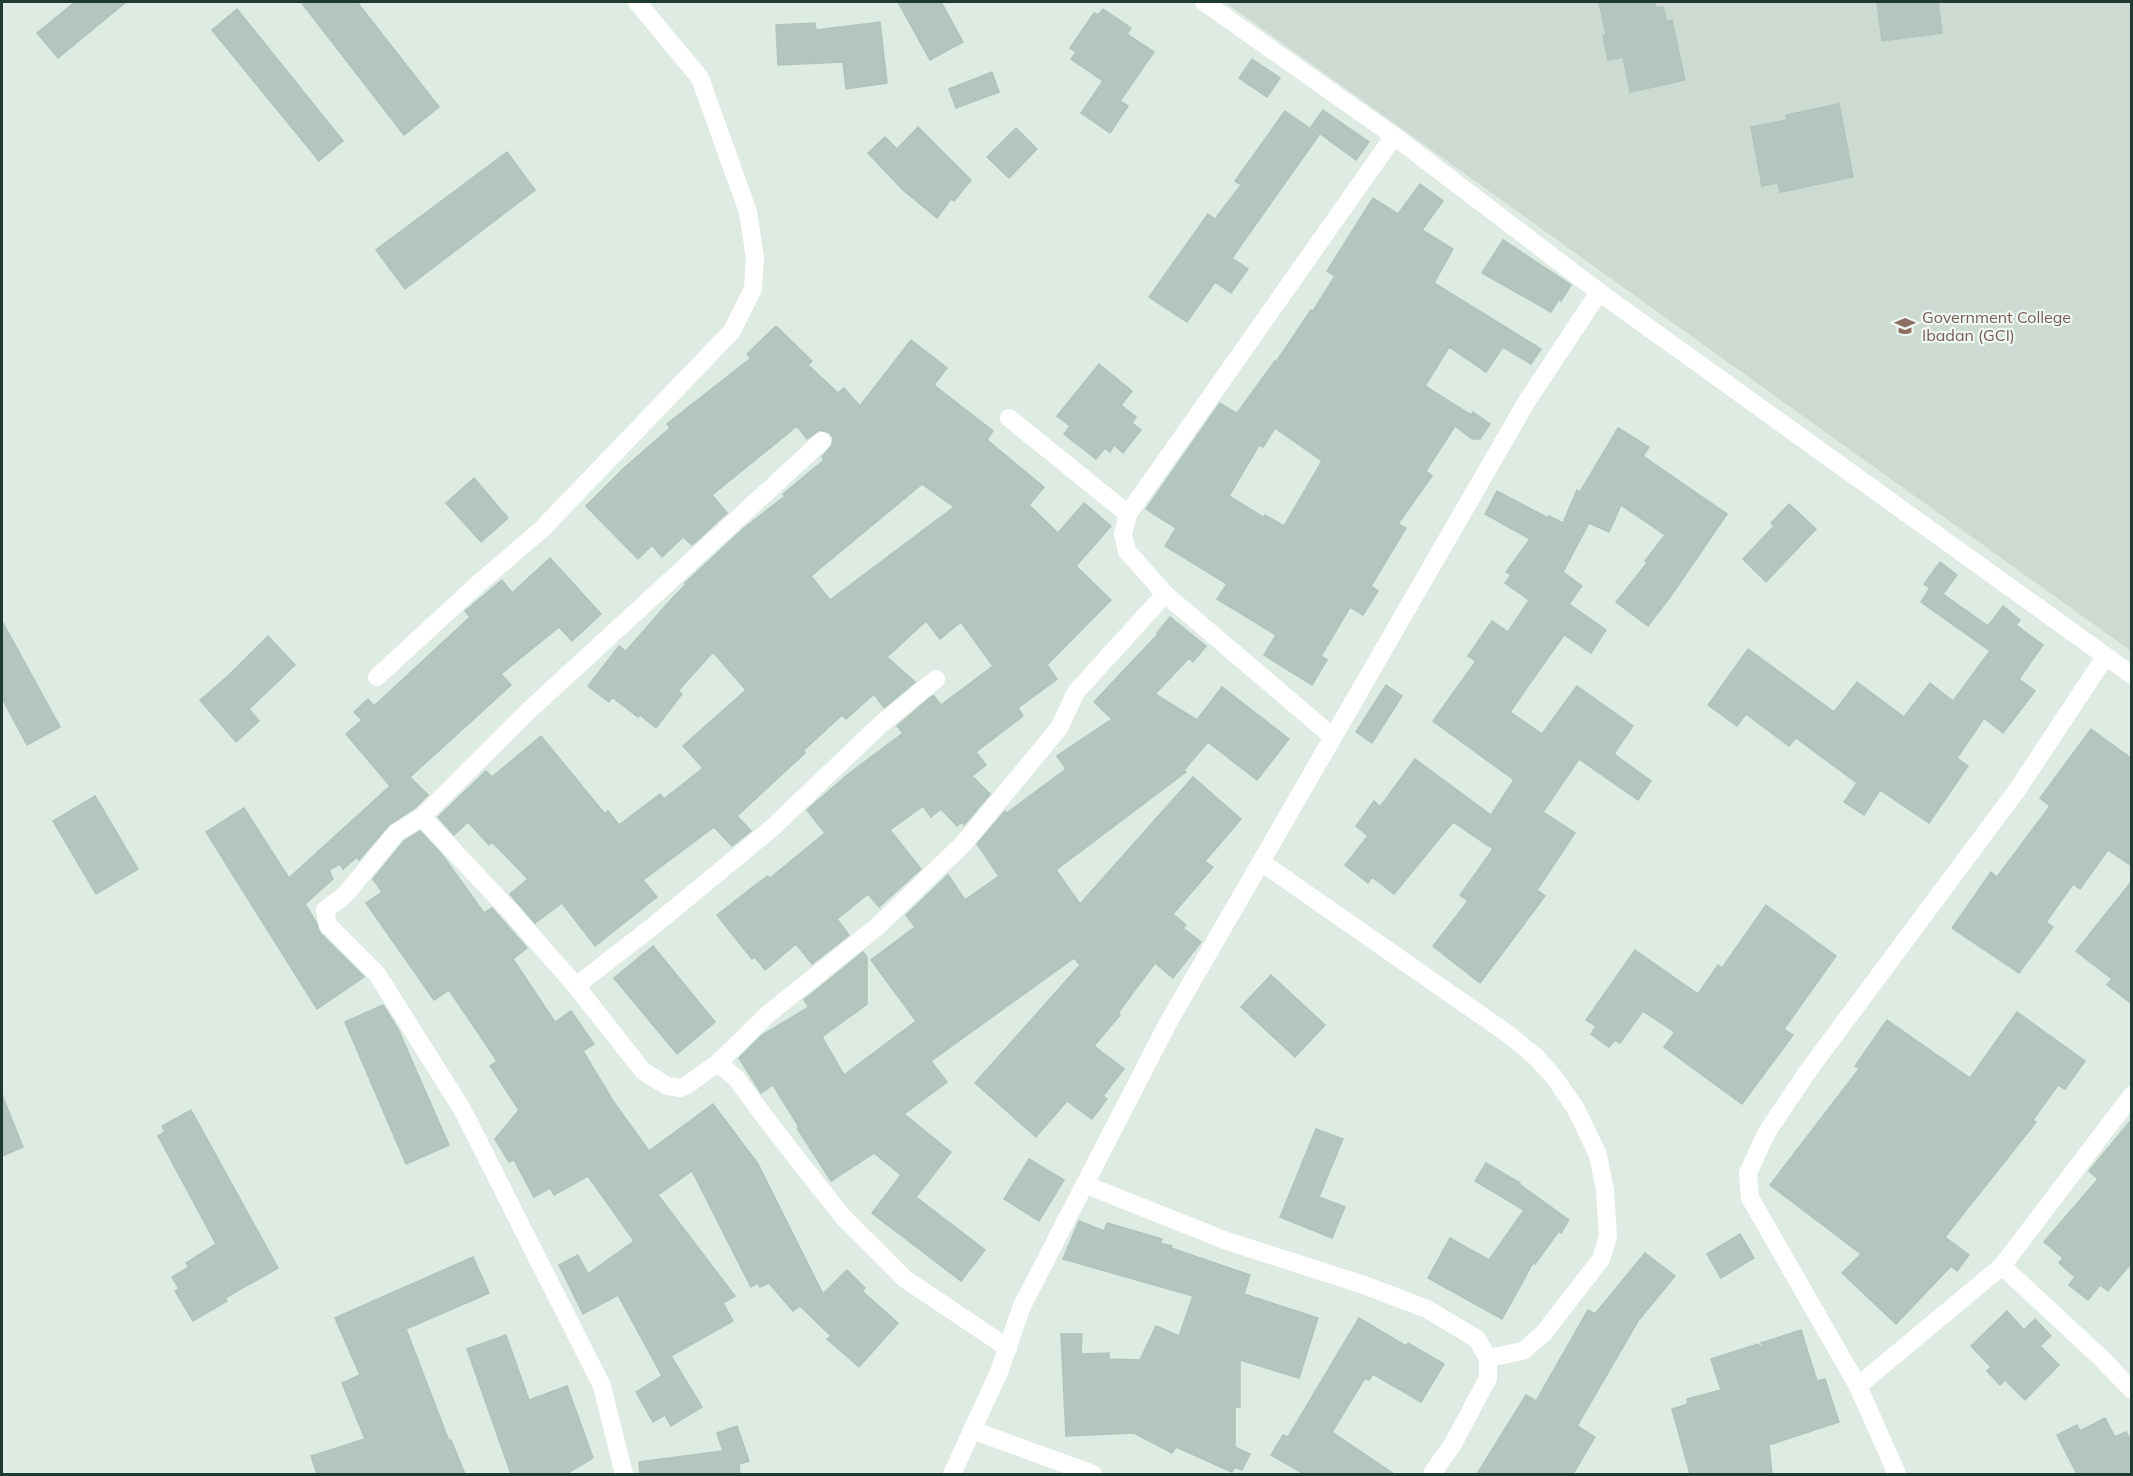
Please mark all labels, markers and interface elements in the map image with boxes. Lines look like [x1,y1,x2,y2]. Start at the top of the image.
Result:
place label: Government College Ibadan (GCI) [1922,307,2071,345]
school or university icon: Government College Ibadan (GCI) [1893,314,1917,338]

